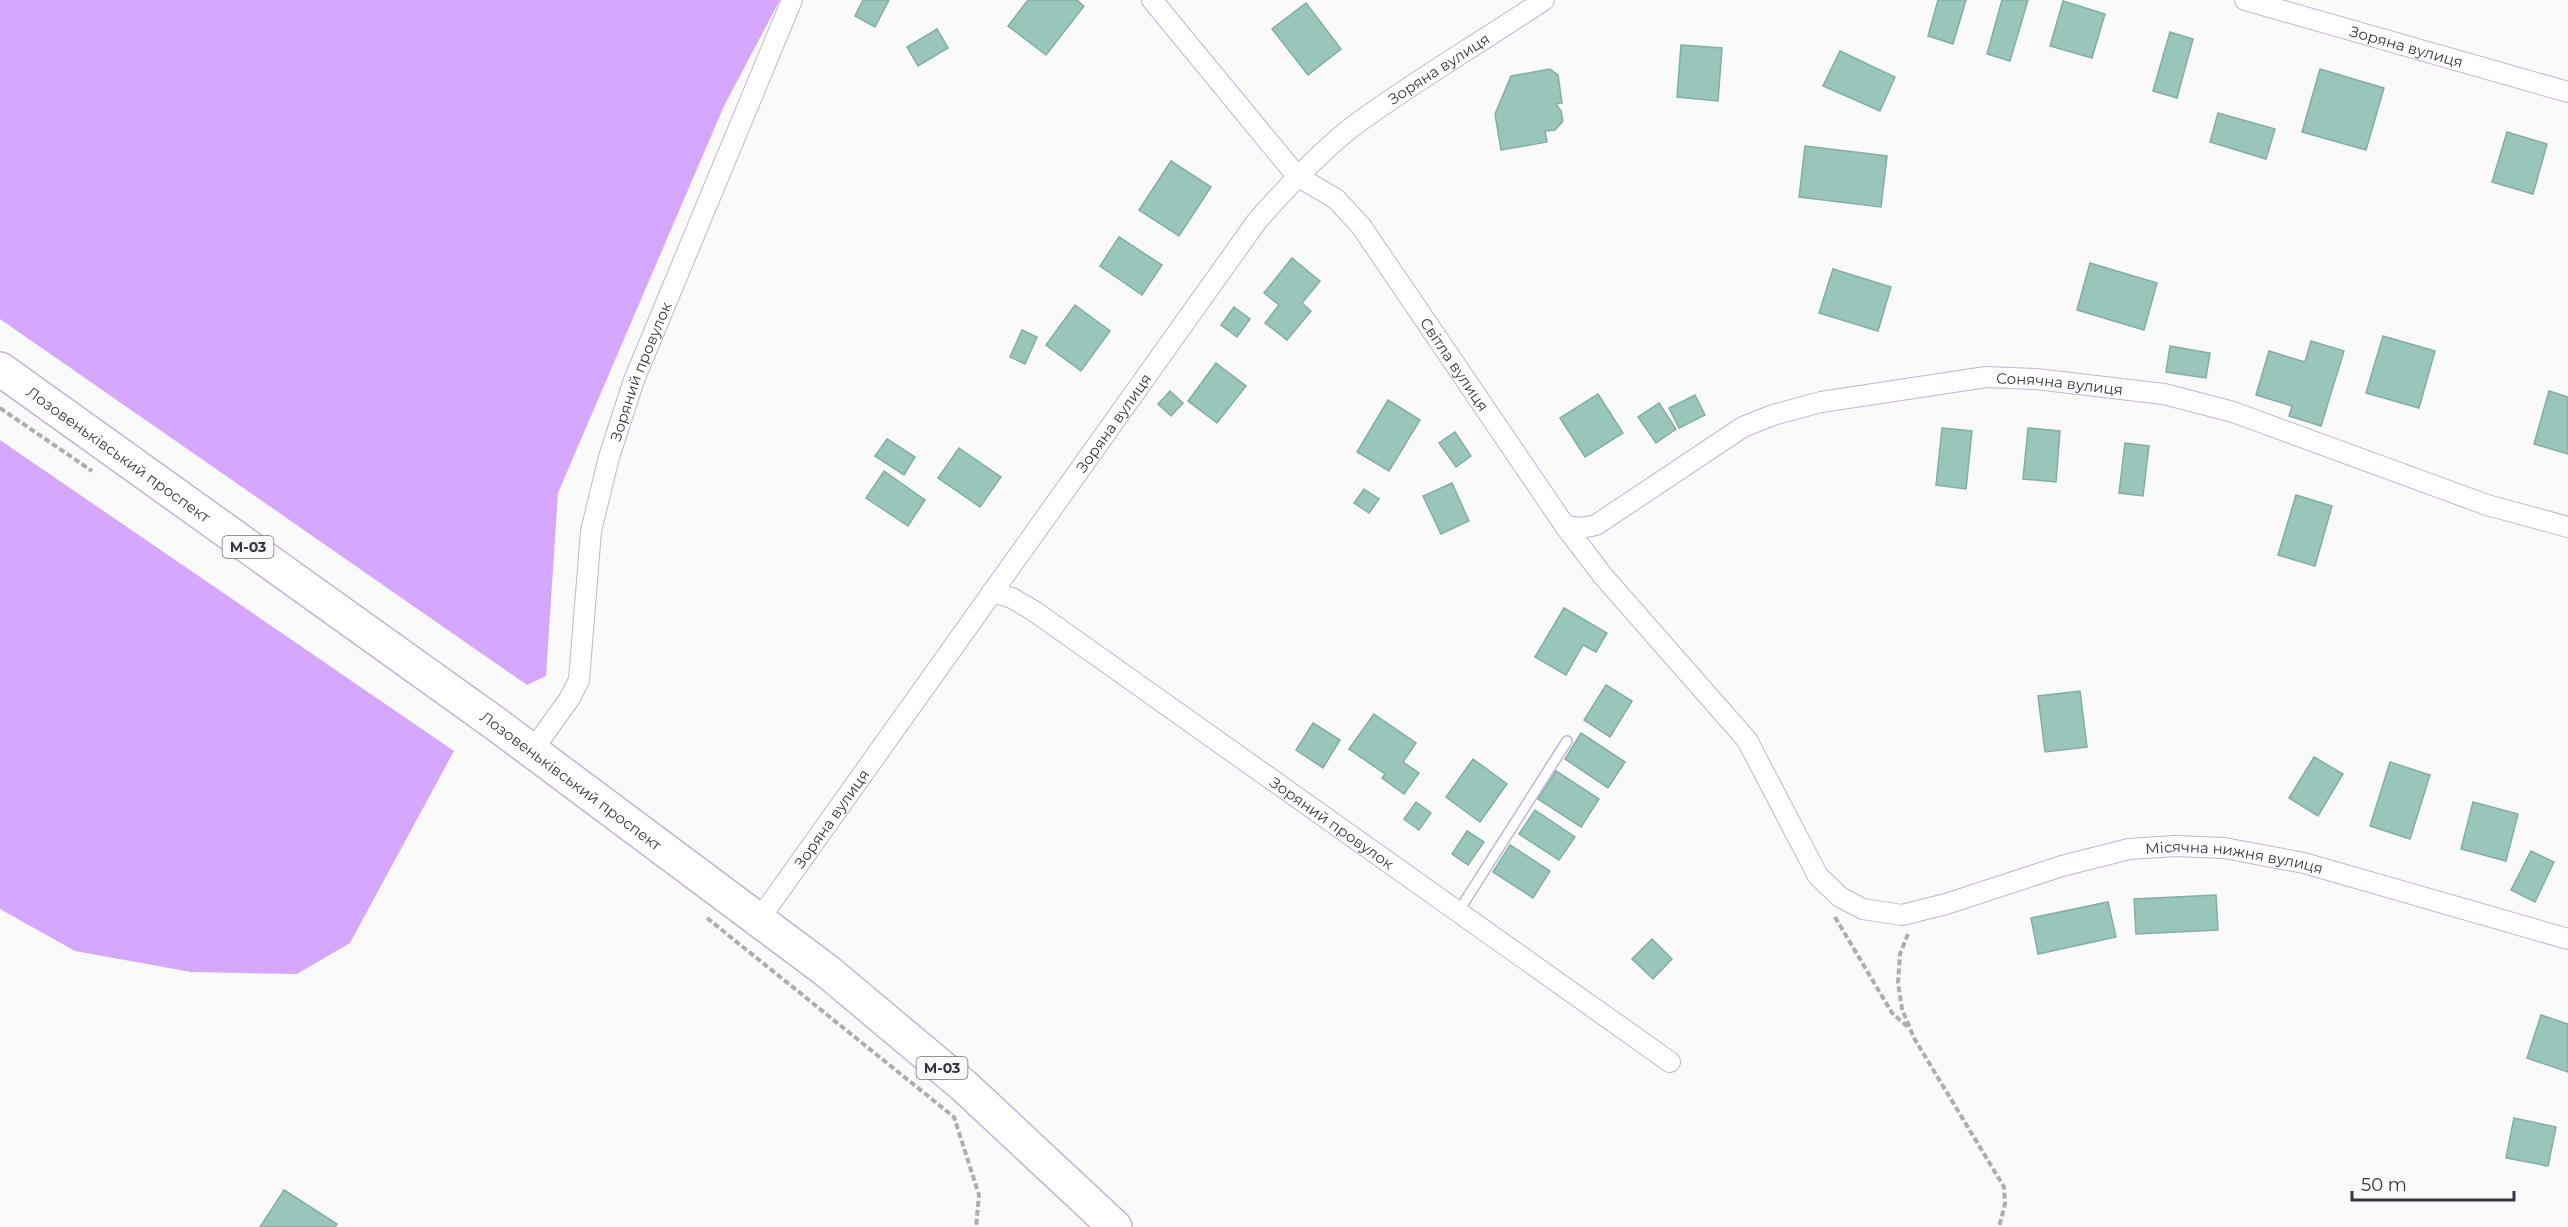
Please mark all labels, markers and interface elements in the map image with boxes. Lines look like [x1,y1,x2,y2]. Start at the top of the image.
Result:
street label: Зоряна вулиця [2348,21,2466,71]
street label: Зоряна вулиця [1384,29,1493,108]
street label: Зоряний провулок [605,299,675,444]
street label: Світла вулиця [1416,314,1493,414]
street label: Сонячна вулиця [1996,368,2124,399]
street label: Зоряна вулиця [1072,369,1155,476]
street label: Лозовеньківський проспект [23,382,215,527]
road number: М-03 [222,536,274,558]
street label: Лозовеньківський проспект [477,707,667,855]
street label: Зоряна вулиця [789,765,873,872]
street label: Зоряний провулок [1266,772,1398,873]
street label: Місячна нижня вулиця [2145,836,2326,878]
road number: М-03 [916,1057,968,1079]
scale bar [2352,1164,2514,1202]
text: 50 m [2361,1174,2407,1196]

